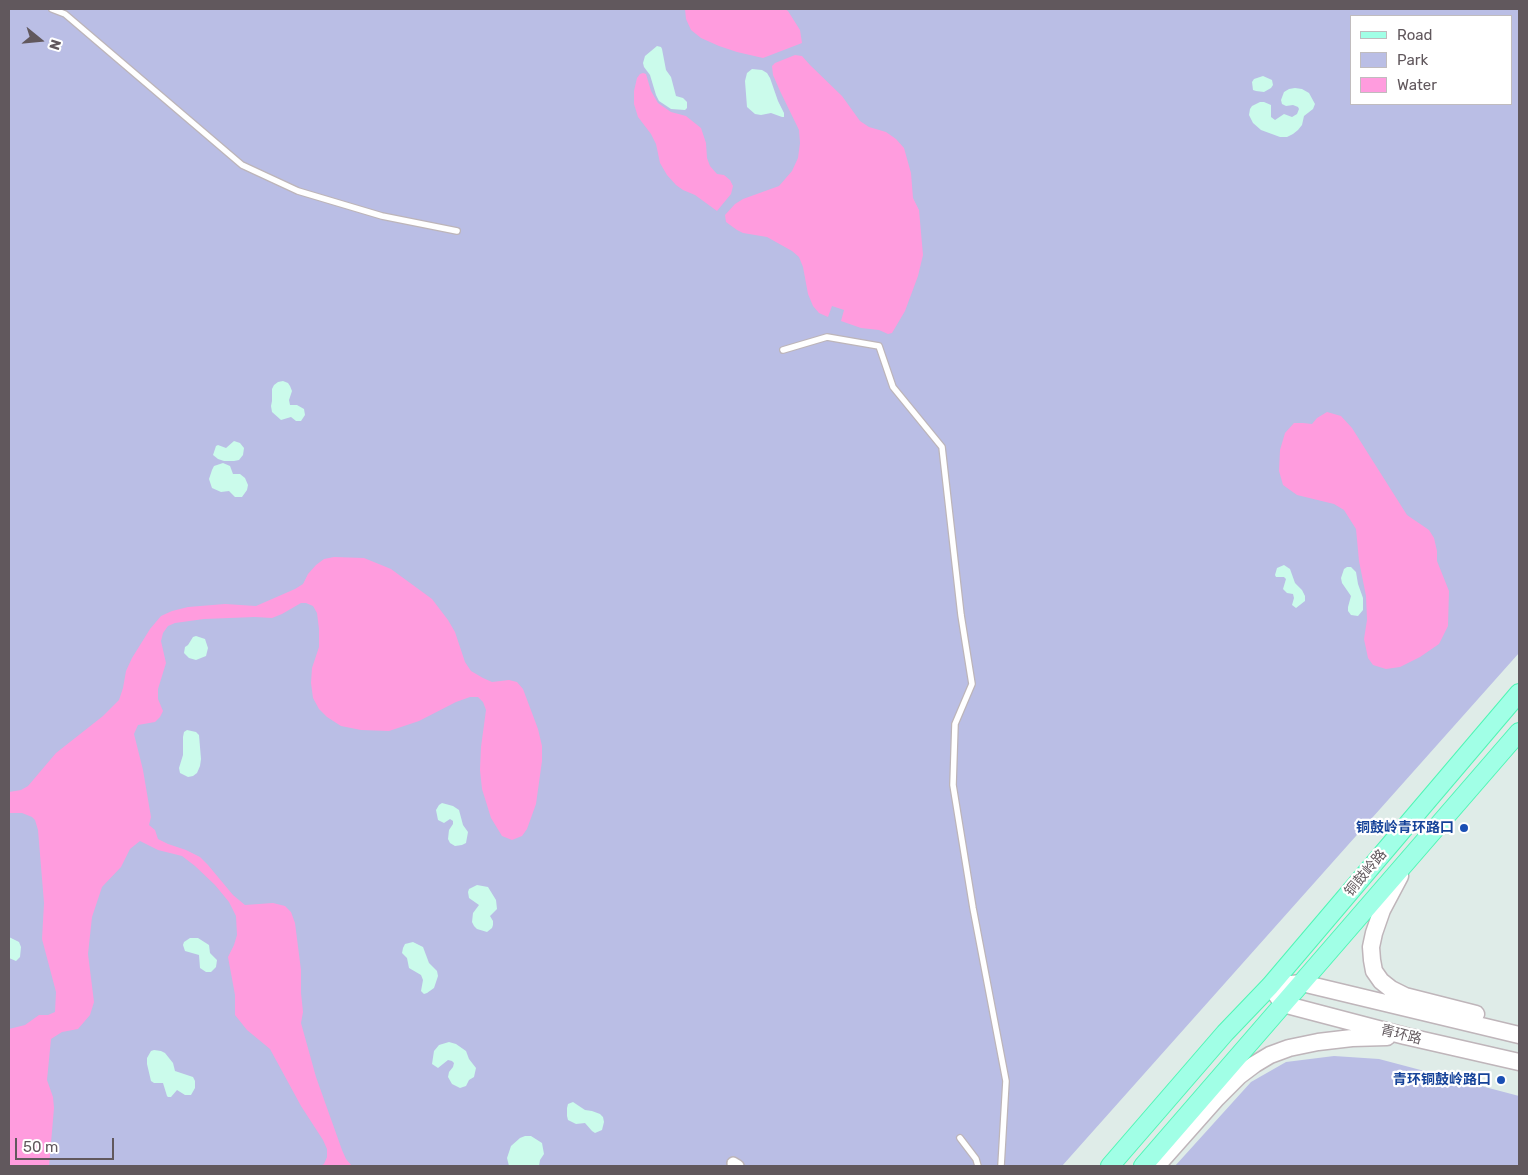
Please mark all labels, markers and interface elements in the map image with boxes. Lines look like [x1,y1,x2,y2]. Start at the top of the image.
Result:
north arrow [15,15,65,65]
legend [1350,15,1513,105]
text: Road [1397,26,1433,44]
text: N [45,37,64,52]
text: Park [1397,51,1428,69]
text: Water [1397,76,1437,94]
place label: 铜鼓岭青环路口 [1356,820,1454,836]
marker: 铜鼓岭青环路口 [1458,822,1470,834]
street label: 铜鼓岭路 [1342,846,1390,900]
street label: 青环路 [1379,1022,1423,1048]
place label: 青环铜鼓岭路口 [1393,1072,1491,1088]
marker: 青环铜鼓岭路口 [1495,1074,1507,1086]
scale bar [18,1128,116,1160]
text: 50 m [23,1138,58,1156]

